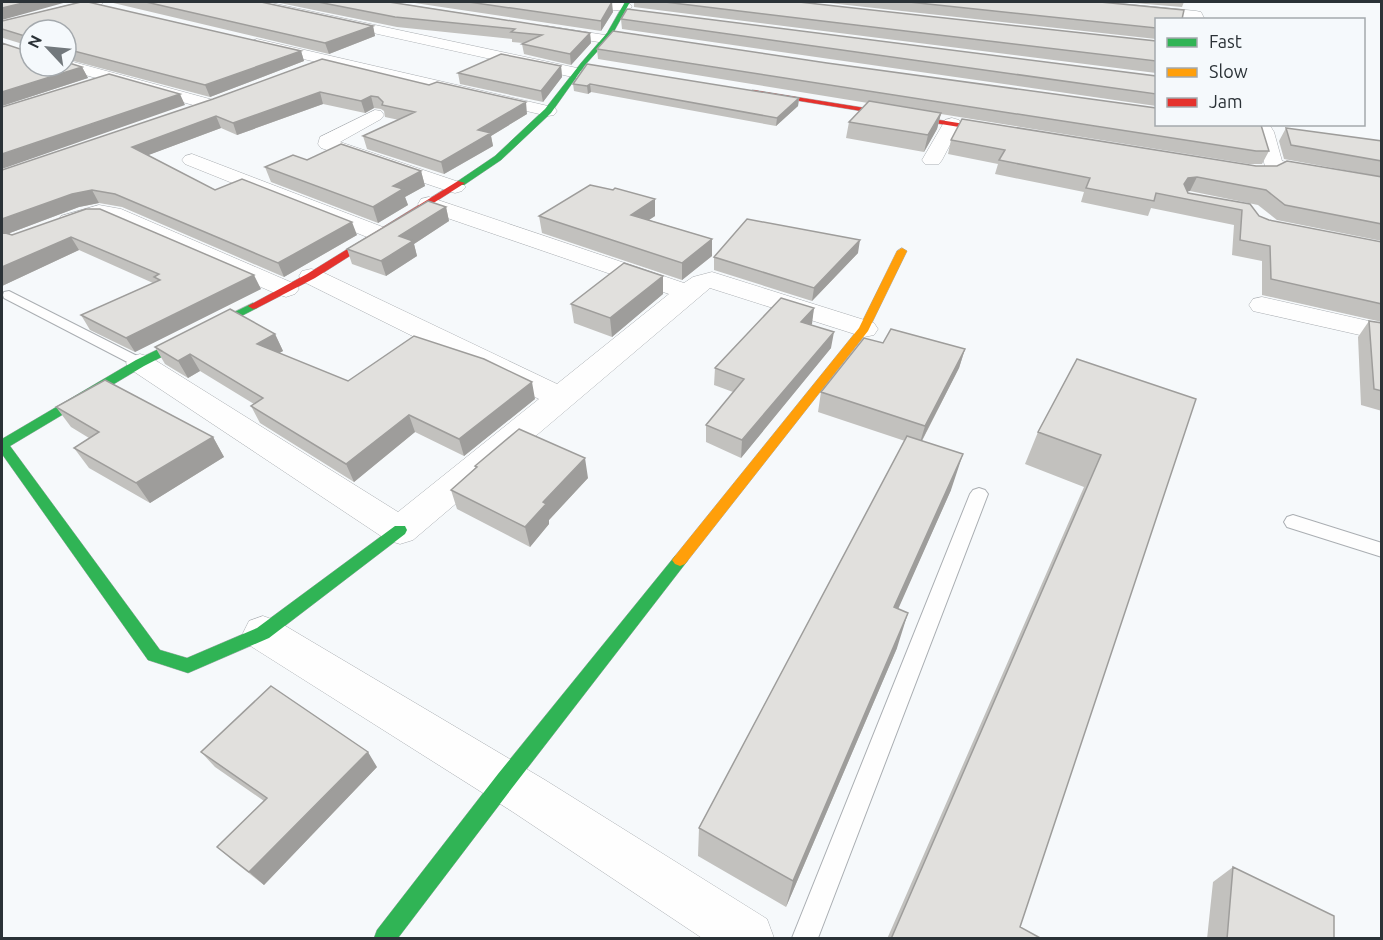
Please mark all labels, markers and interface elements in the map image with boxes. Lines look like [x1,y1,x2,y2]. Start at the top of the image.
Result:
north arrow [18,18,78,78]
legend [1155,18,1365,126]
text: Fast [1209,31,1242,51]
text: N [24,32,45,51]
text: Slow [1209,61,1248,81]
text: Jam [1209,91,1243,111]

